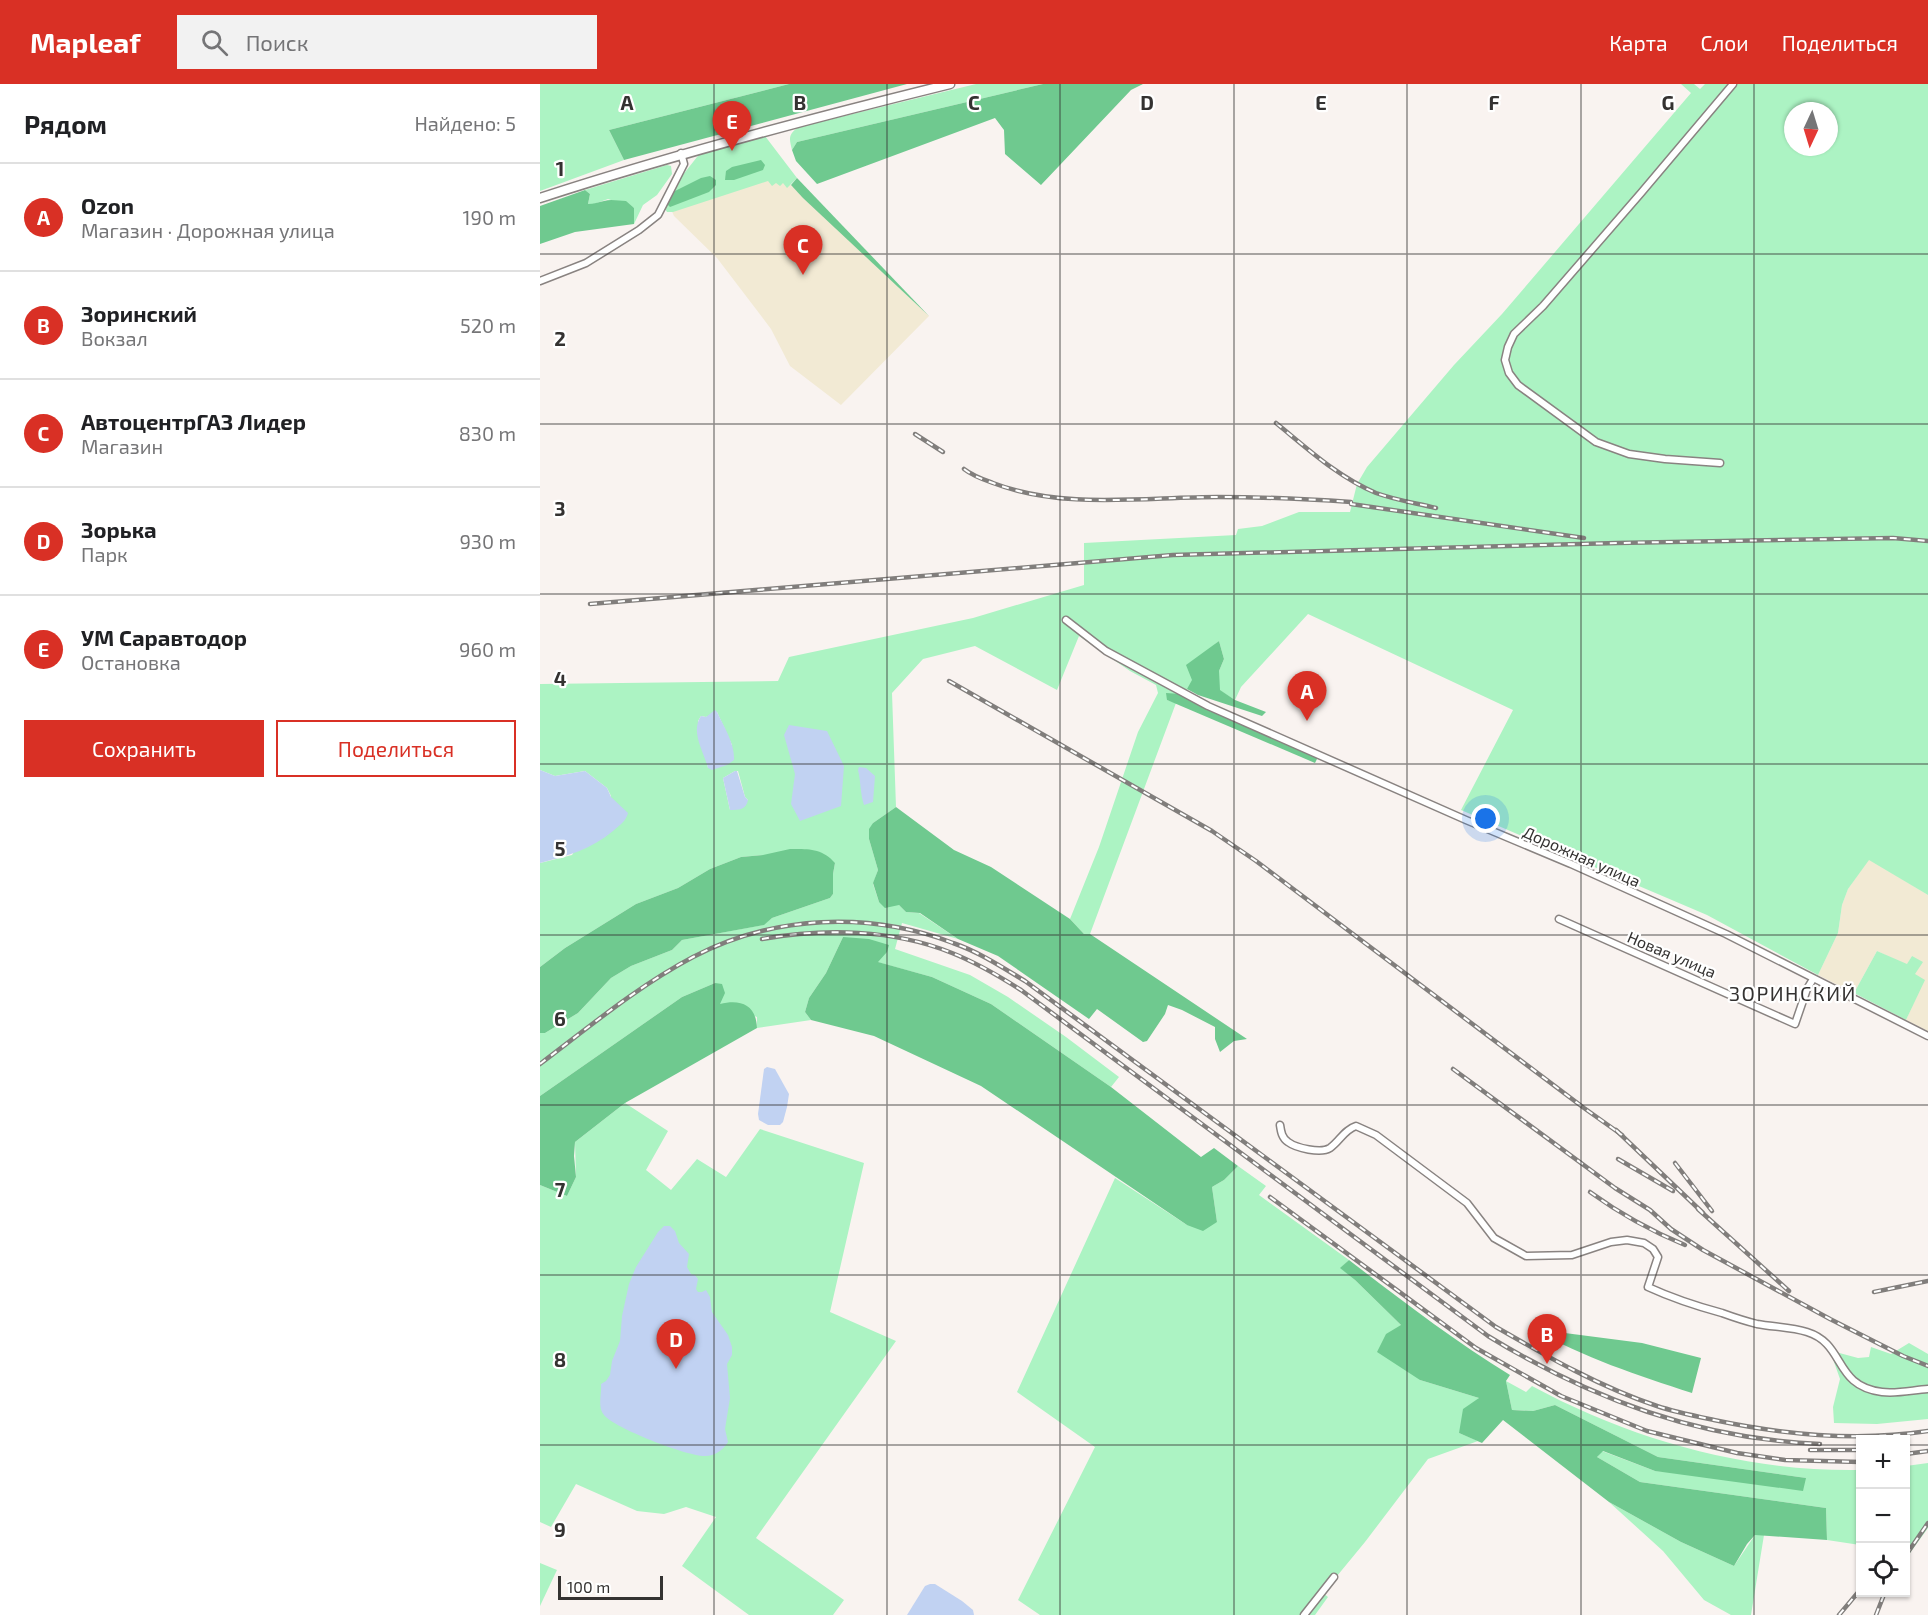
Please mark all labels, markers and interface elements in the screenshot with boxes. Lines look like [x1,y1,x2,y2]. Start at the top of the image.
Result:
search box [177,15,597,69]
text: Mapleaf [30,25,141,59]
icon: search [198,26,231,59]
text: Поиск [246,29,308,55]
text: Карта [1609,30,1668,55]
text: Слои [1701,30,1749,55]
text: Поделиться [1782,30,1898,55]
text: A [620,90,634,114]
text: B [794,90,806,114]
text: C [968,90,980,114]
text: D [1140,90,1154,114]
text: E [1315,90,1327,114]
text: F [1488,90,1500,114]
text: G [1662,90,1674,114]
pin: E [712,101,752,151]
north arrow [1784,102,1838,156]
text: Рядом [24,108,107,139]
text: Найдено: 5 [414,111,516,135]
text: 1 [556,156,564,180]
text: Ozon [81,192,134,218]
text: A [37,205,50,229]
text: 190 m [463,205,516,229]
text: Магазин · Дорожная улица [81,218,335,242]
pin: C [784,226,822,275]
text: Зоринский [81,300,197,326]
text: B [37,313,50,337]
text: 520 m [460,313,516,337]
text: Вокзал [81,326,148,350]
text: 2 [554,326,566,350]
text: АвтоцентрГАЗ Лидер [81,408,306,434]
text: C [38,421,49,445]
text: 830 m [459,421,516,445]
text: Магазин [81,434,163,458]
text: 3 [554,496,566,520]
text: Зорька [81,516,157,542]
text: D [37,529,50,553]
text: 930 m [459,529,516,553]
text: Парк [81,542,128,566]
text: УМ Саравтодор [81,624,247,650]
text: E [38,637,49,661]
text: 960 m [459,637,516,661]
text: Остановка [81,650,181,674]
text: 4 [554,666,567,690]
pin: A [1288,672,1326,721]
button: Сохранить [24,720,264,777]
button: Поделиться [276,720,516,777]
your location [1471,804,1500,833]
street label: Дорожная улица [1520,822,1644,891]
text: 5 [554,836,566,860]
street label: Новая улица [1624,927,1719,982]
district label: ЗОРИНСКИЙ [1729,981,1857,1005]
text: 6 [554,1006,566,1030]
text: 7 [555,1177,566,1201]
pin: B [1528,1314,1566,1364]
pin: D [656,1320,696,1369]
text: 8 [554,1347,566,1371]
map controls [1856,1435,1910,1597]
button: + [1856,1435,1910,1489]
button: − [1856,1489,1910,1543]
text: 9 [554,1517,566,1541]
button: locate [1856,1543,1910,1597]
scale bar [558,1573,663,1600]
text: 100 m [567,1577,610,1596]

